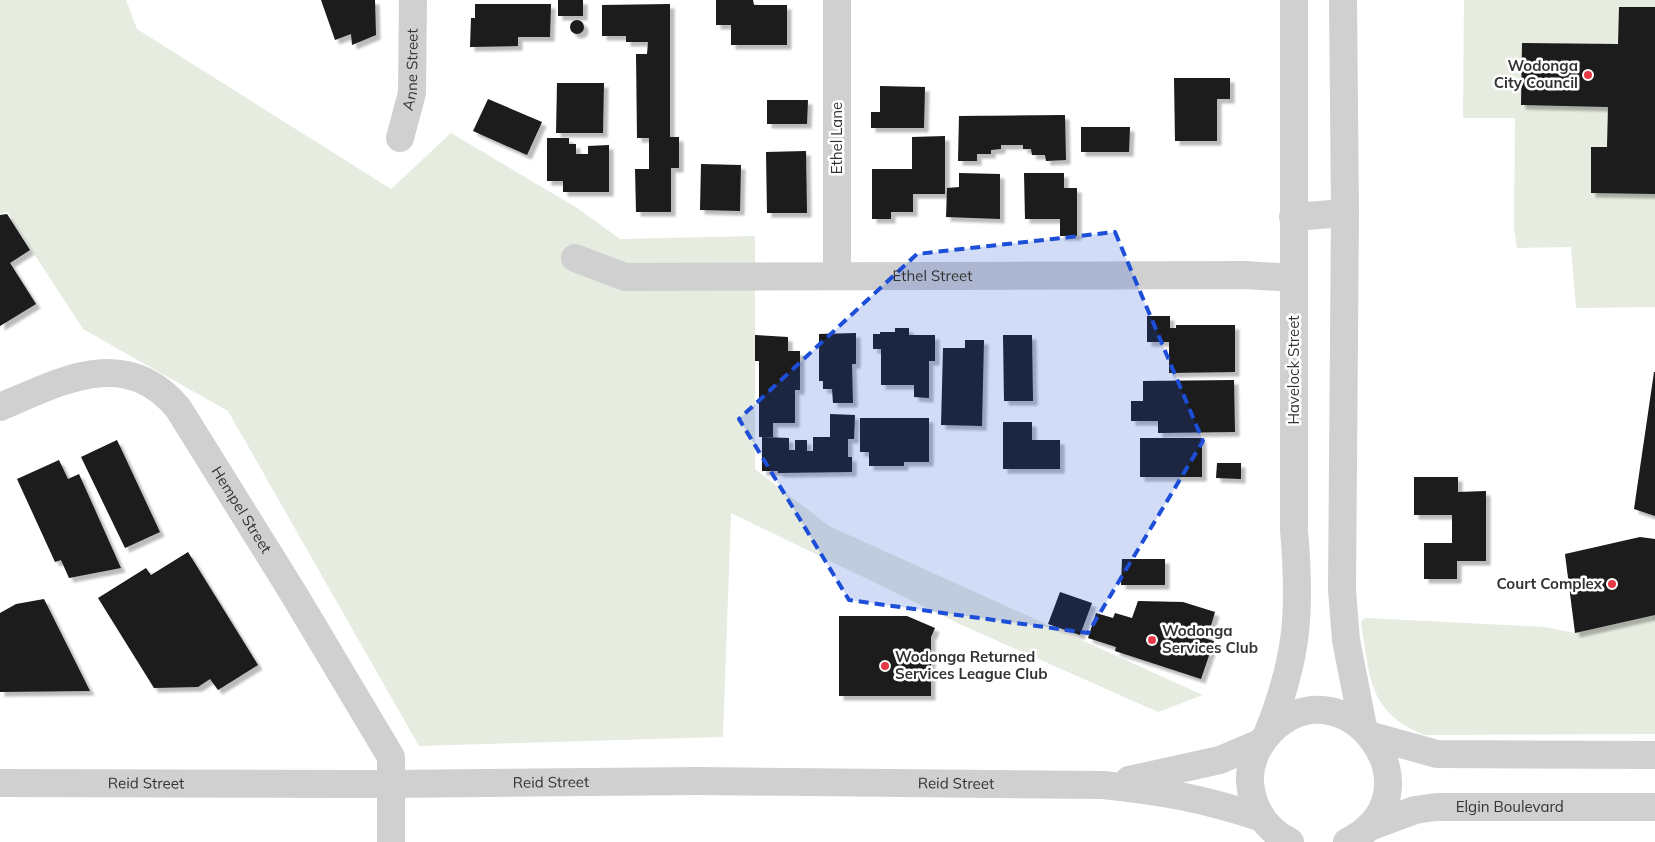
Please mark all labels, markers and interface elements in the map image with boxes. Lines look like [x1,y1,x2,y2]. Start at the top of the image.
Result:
street label: Anne Street [398,28,422,112]
place label: Wodonga City Council [1494,56,1578,92]
marker: Wodonga City Council [1582,69,1594,81]
street label: Ethel Lane [827,102,846,174]
street label: Ethel Street [892,266,973,285]
street label: Havelock Street [1284,315,1303,425]
street label: Hempel Street [208,463,276,557]
place label: Court Complex [1497,574,1603,593]
marker: Court Complex [1606,578,1618,590]
place label: Wodonga Services Club [1162,621,1258,657]
marker: Wodonga Services Club [1146,634,1158,646]
place label: Wodonga Returned Services League Club [895,647,1047,683]
marker: Wodonga Returned Services League Club [879,660,891,672]
street label: Reid Street [513,772,589,792]
street label: Reid Street [108,773,184,792]
street label: Reid Street [918,773,994,793]
street label: Elgin Boulevard [1456,797,1564,816]

